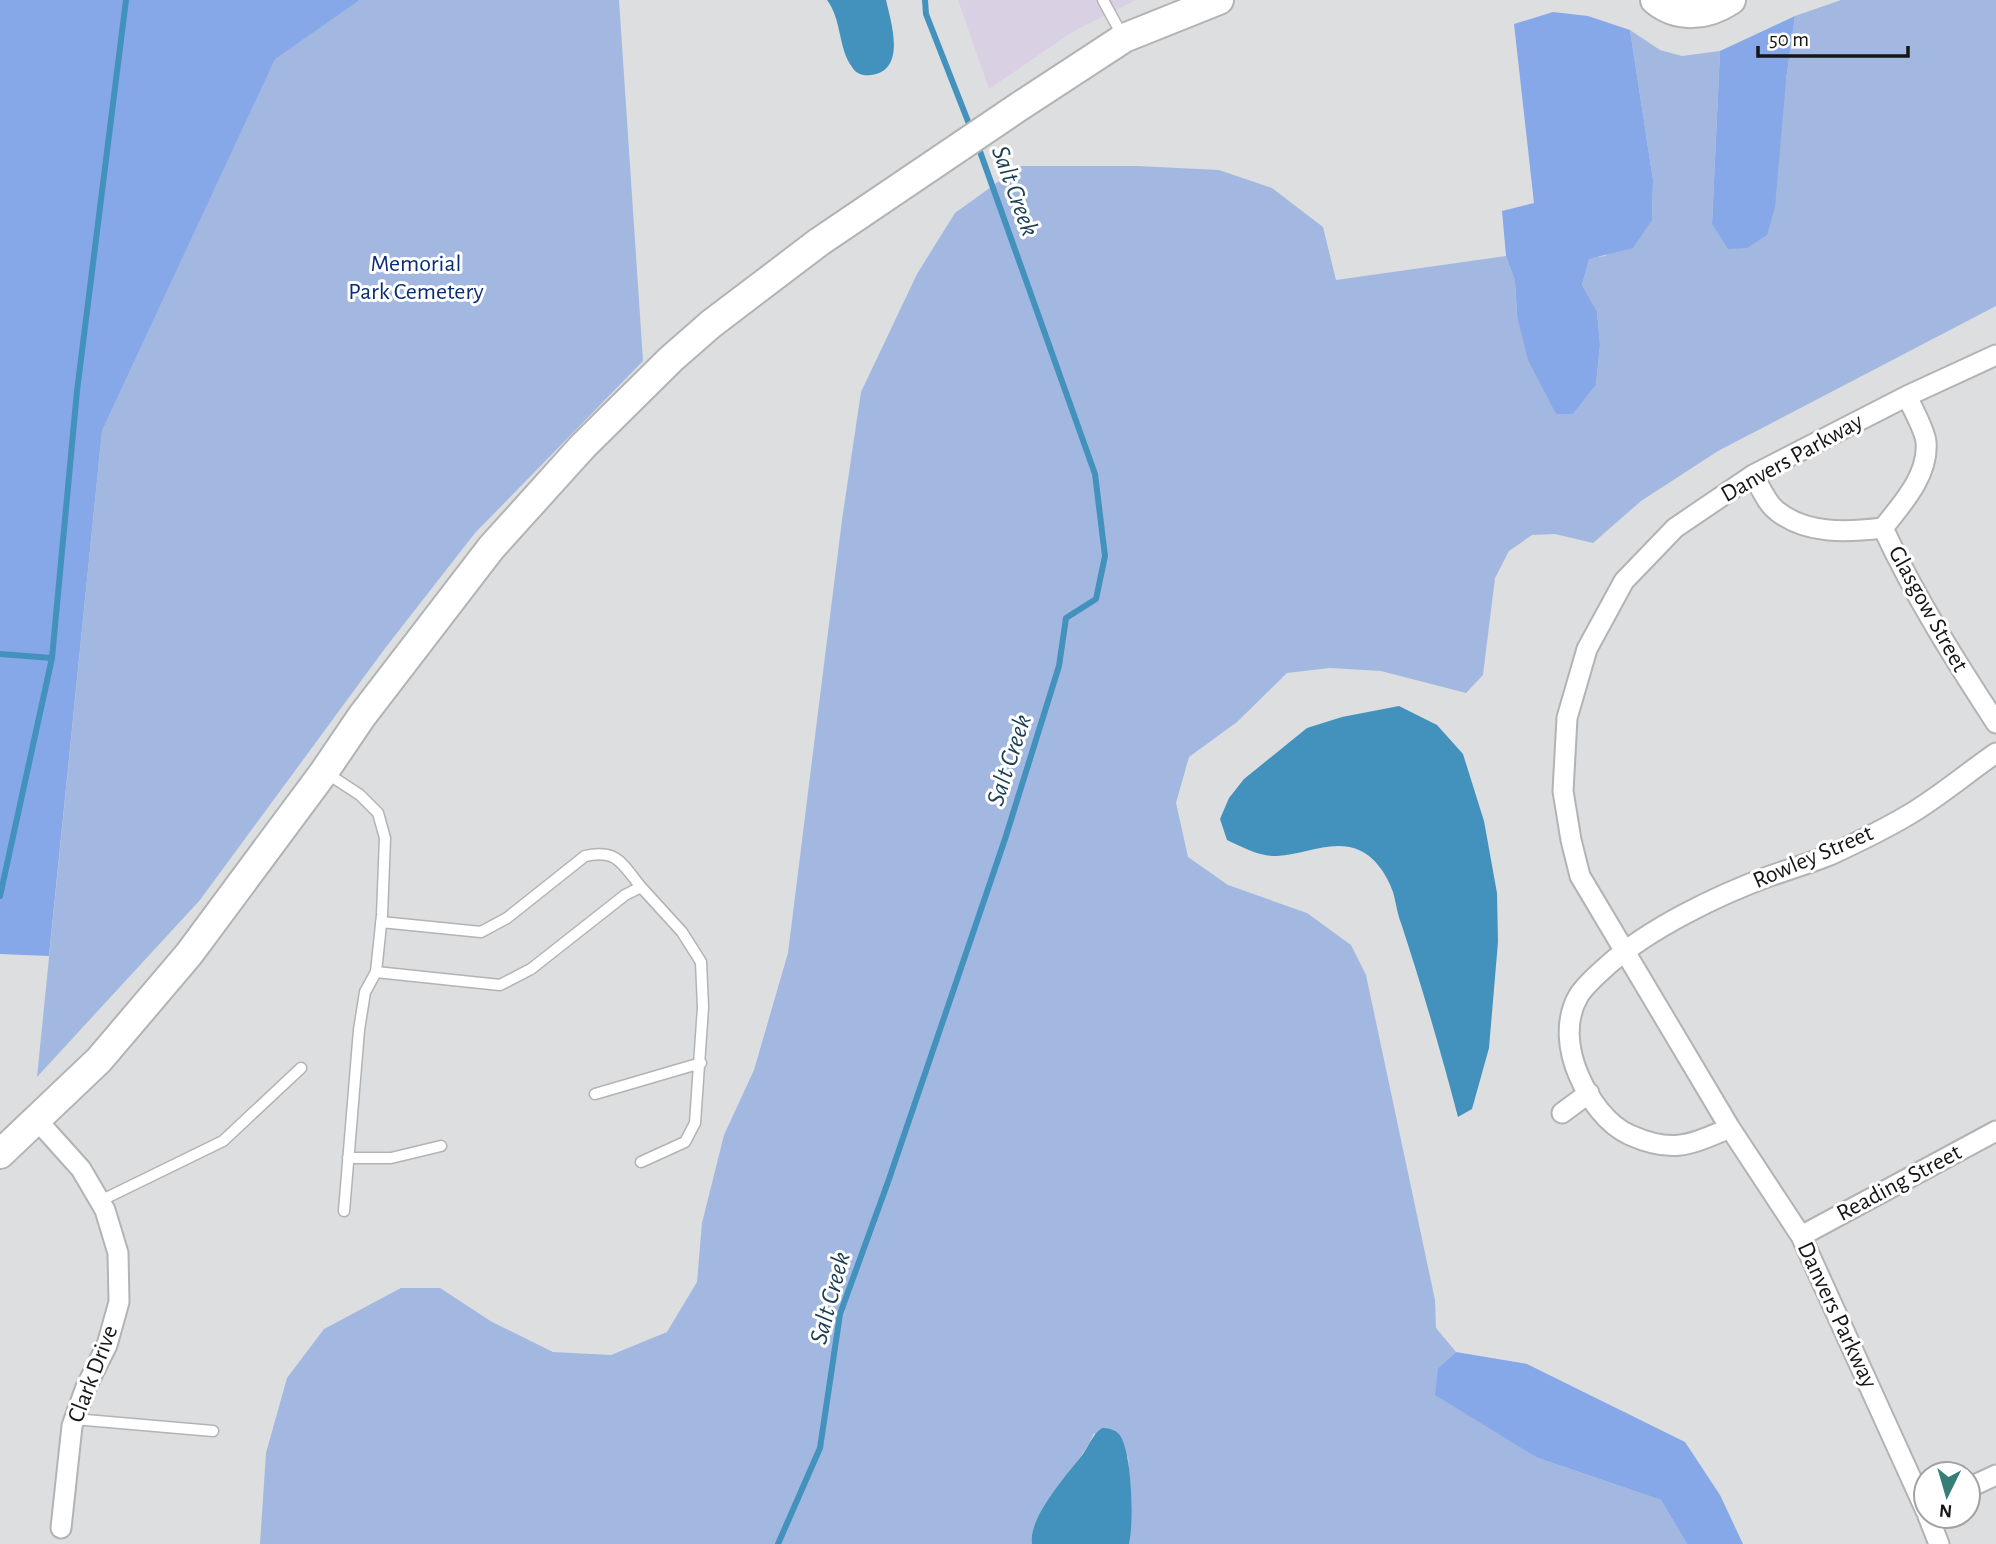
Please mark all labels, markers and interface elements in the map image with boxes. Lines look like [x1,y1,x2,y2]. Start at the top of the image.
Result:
scale bar [1758,14,1909,58]
text: 50 m [1769,29,1809,50]
water label: Salt Creek [987,142,1043,240]
park label: Memorial Park Cemetery [348,252,484,304]
street label: Danvers Parkway [1717,409,1867,507]
street label: Glasgow Street [1884,542,1973,676]
water label: Salt Creek [982,711,1036,809]
street label: Rowley Street [1749,821,1877,893]
street label: Reading Street [1833,1140,1966,1226]
street label: Danvers Parkway [1793,1238,1881,1392]
water label: Salt Creek [805,1249,855,1347]
street label: Clark Drive [64,1322,122,1426]
north arrow [1912,1460,1982,1530]
text: N [1938,1500,1953,1520]

